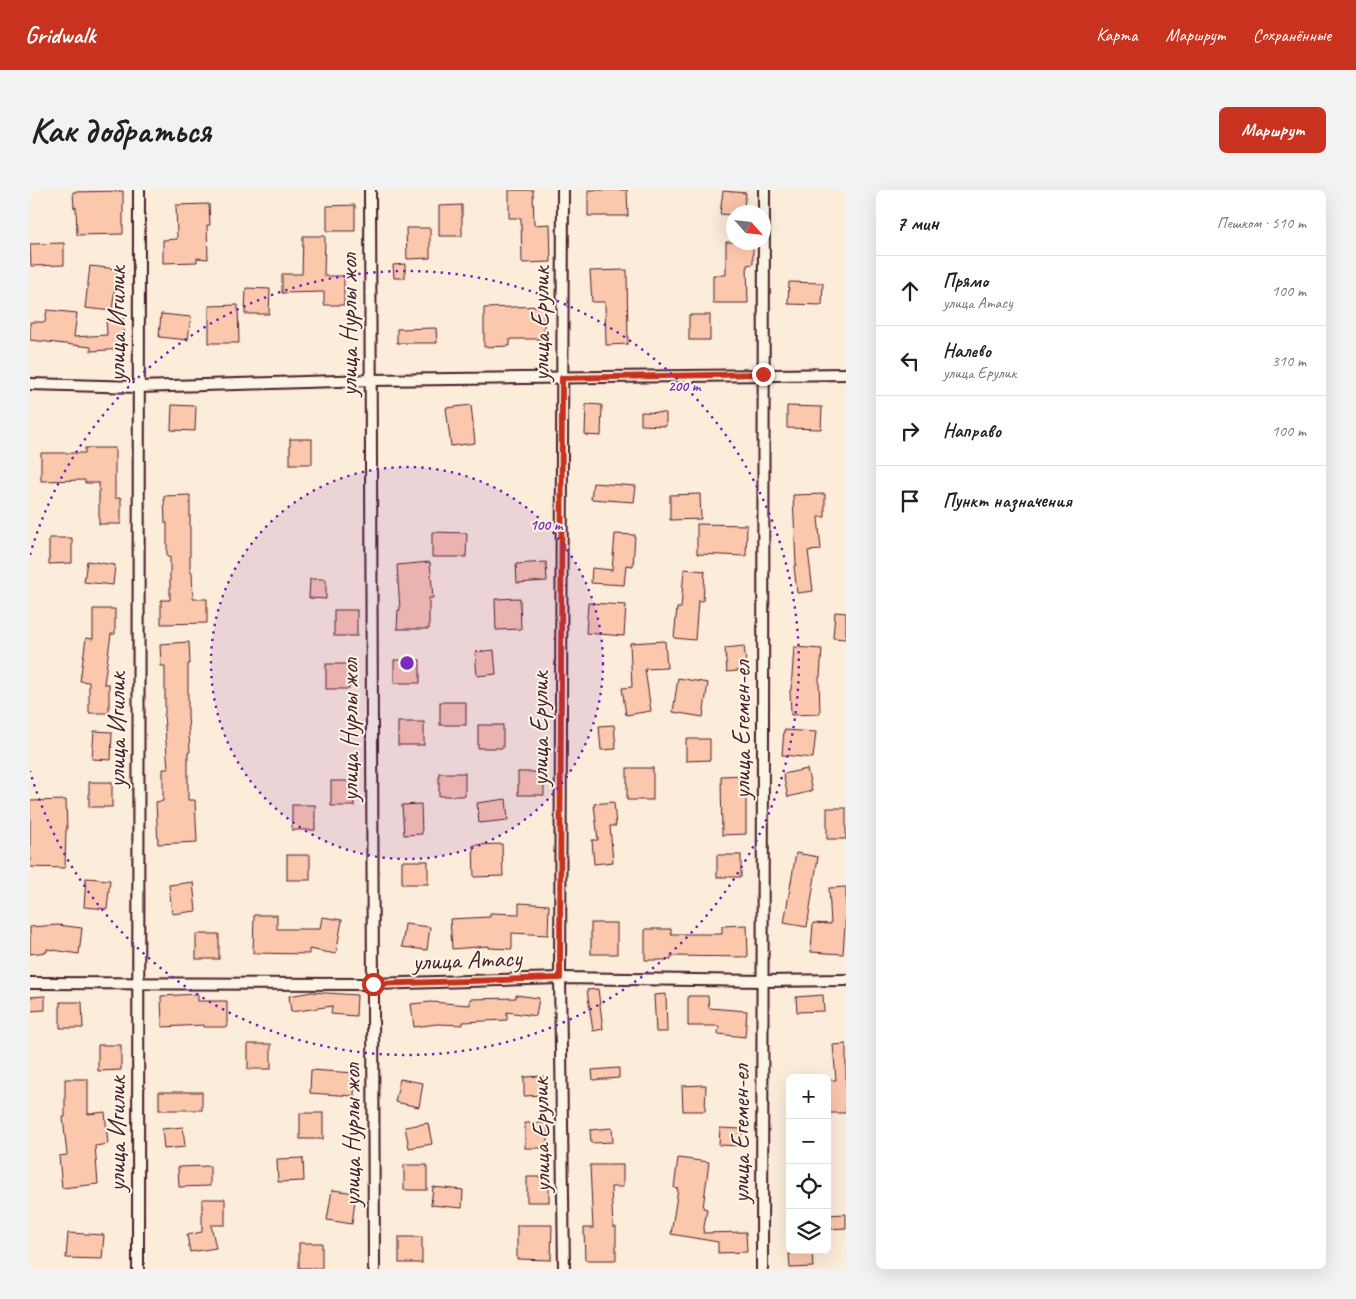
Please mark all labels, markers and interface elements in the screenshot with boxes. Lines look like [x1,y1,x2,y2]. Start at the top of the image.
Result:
text: Gridwalk [25,20,95,50]
text: Карта [1096,24,1137,46]
text: Маршрут [1165,24,1225,46]
text: Сохранённые [1253,24,1331,46]
button: Маршрут [1219,107,1326,153]
text: Как добраться [30,108,211,153]
north arrow [726,205,771,250]
text: 7 мин [896,210,939,236]
text: Пешком · 510 m [1217,213,1306,233]
street label: улица Нурлы жол [333,252,365,398]
street label: улица Игилик [101,264,133,384]
street label: улица Ерулик [525,265,557,383]
text: Прямо [943,269,988,293]
icon: ahead [896,277,924,305]
text: 100 m [1272,281,1306,301]
text: улица Атасу [943,293,1013,313]
text: Налево [943,339,991,363]
icon: left [896,347,924,375]
text: 310 m [1272,351,1306,371]
route end [752,363,775,386]
text: улица Ерулик [943,363,1016,383]
text: 200 m [668,377,702,396]
icon: right [896,417,924,445]
text: Направо [943,419,1001,443]
text: 100 m [1272,421,1306,441]
icon: arrive [896,487,924,515]
text: Пункт назначения [943,489,1072,513]
text: 100 m [530,516,564,535]
centre of rings [398,654,416,672]
street label: улица Нурлы жол [334,657,366,803]
street label: улица Егемен-ел [726,659,758,801]
street label: улица Игилик [101,670,133,790]
street label: улица Ерулик [524,670,556,788]
street label: улица Атасу [410,942,523,978]
route start [362,973,385,996]
street label: улица Нурлы жол [336,1062,368,1208]
street label: улица Егемен-ел [725,1063,757,1205]
street label: улица Игилик [101,1074,133,1194]
map controls [786,1074,831,1254]
button: + [786,1074,831,1119]
street label: улица Ерулик [524,1076,558,1195]
button: − [786,1119,831,1164]
button: locate [786,1164,831,1209]
button: layers [786,1209,831,1254]

